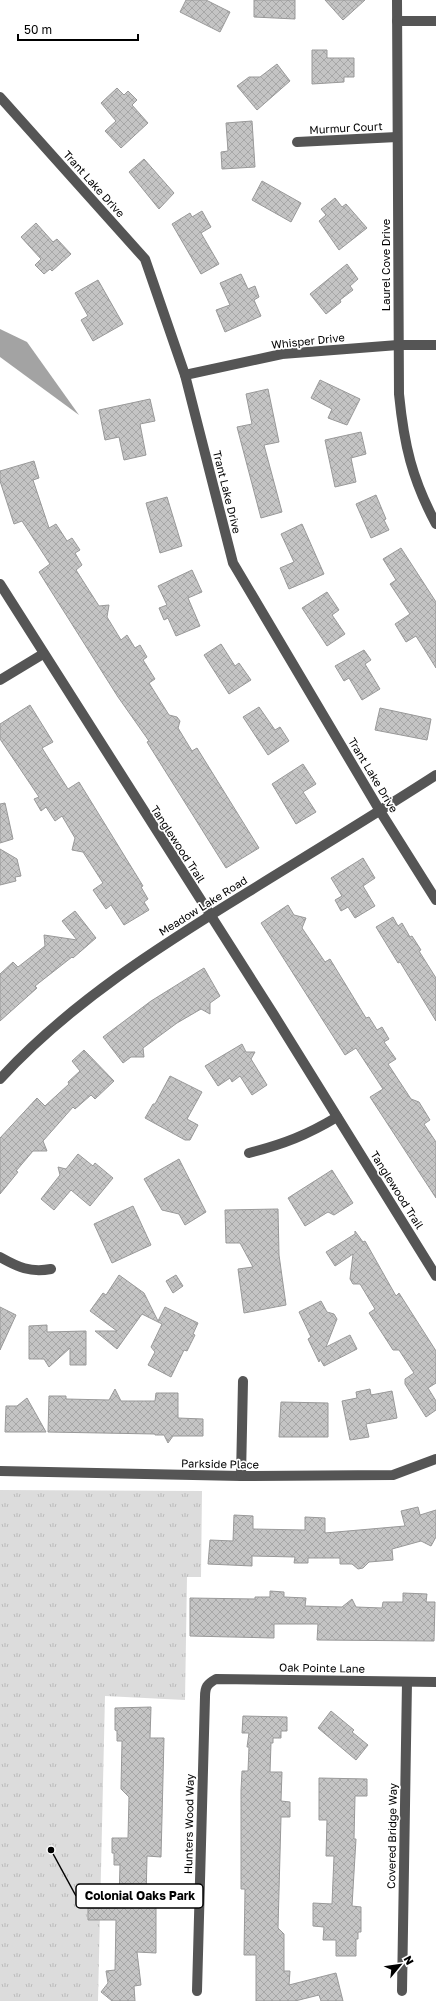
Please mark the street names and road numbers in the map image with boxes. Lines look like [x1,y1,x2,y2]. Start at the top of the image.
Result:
street label: Murmur Court [309,119,383,136]
street label: Trant Lake Drive [61,148,128,220]
street label: Laurel Cove Drive [379,219,392,311]
street label: Whisper Drive [271,330,345,351]
street label: Trant Lake Drive [211,449,244,535]
street label: Trant Lake Drive [346,735,401,815]
street label: Tanglewood Trail [149,803,208,885]
street label: Meadow Lake Road [156,873,249,938]
street label: Tanglewood Trail [368,1148,427,1232]
street label: Parkside Place [181,1456,259,1471]
street label: Oak Pointe Lane [279,1660,365,1675]
street label: Hunters Wood Way [181,1774,196,1874]
street label: Covered Bridge Way [384,1783,399,1889]

